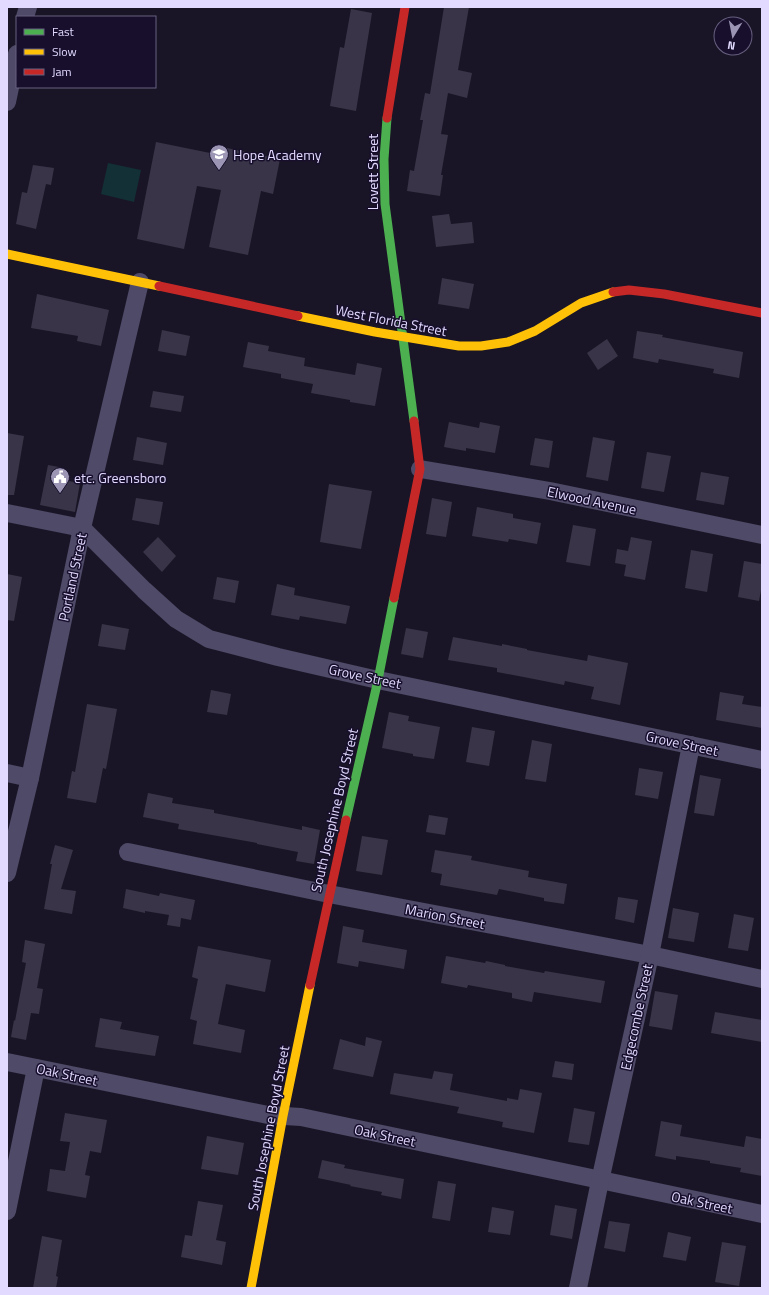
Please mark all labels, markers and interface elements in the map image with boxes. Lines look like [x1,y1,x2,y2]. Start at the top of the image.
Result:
legend [16,16,156,88]
north arrow [713,16,753,56]
text: Fast [52,22,75,41]
text: N [726,37,736,54]
text: Slow [52,42,77,61]
text: Jam [52,62,72,81]
street label: Lovett Street [362,134,383,210]
school or university icon: Hope Academy [208,143,230,171]
place label: Hope Academy [233,144,322,165]
street label: West Florida Street [333,299,449,341]
public building icon: etc. Greensboro [49,466,71,494]
place label: etc. Greensboro [74,467,167,488]
street label: Elwood Avenue [545,480,639,520]
street label: Portland Street [52,531,92,623]
street label: Grove Street [327,658,403,694]
street label: Grove Street [644,725,720,761]
street label: South Josephine Boyd Street [305,726,363,894]
street label: Marion Street [403,898,487,934]
street label: Edgecombe Street [615,962,658,1072]
street label: South Josephine Boyd Street [242,1044,294,1212]
street label: Oak Street [34,1057,100,1091]
street label: Oak Street [352,1118,418,1152]
street label: Oak Street [669,1185,735,1219]

